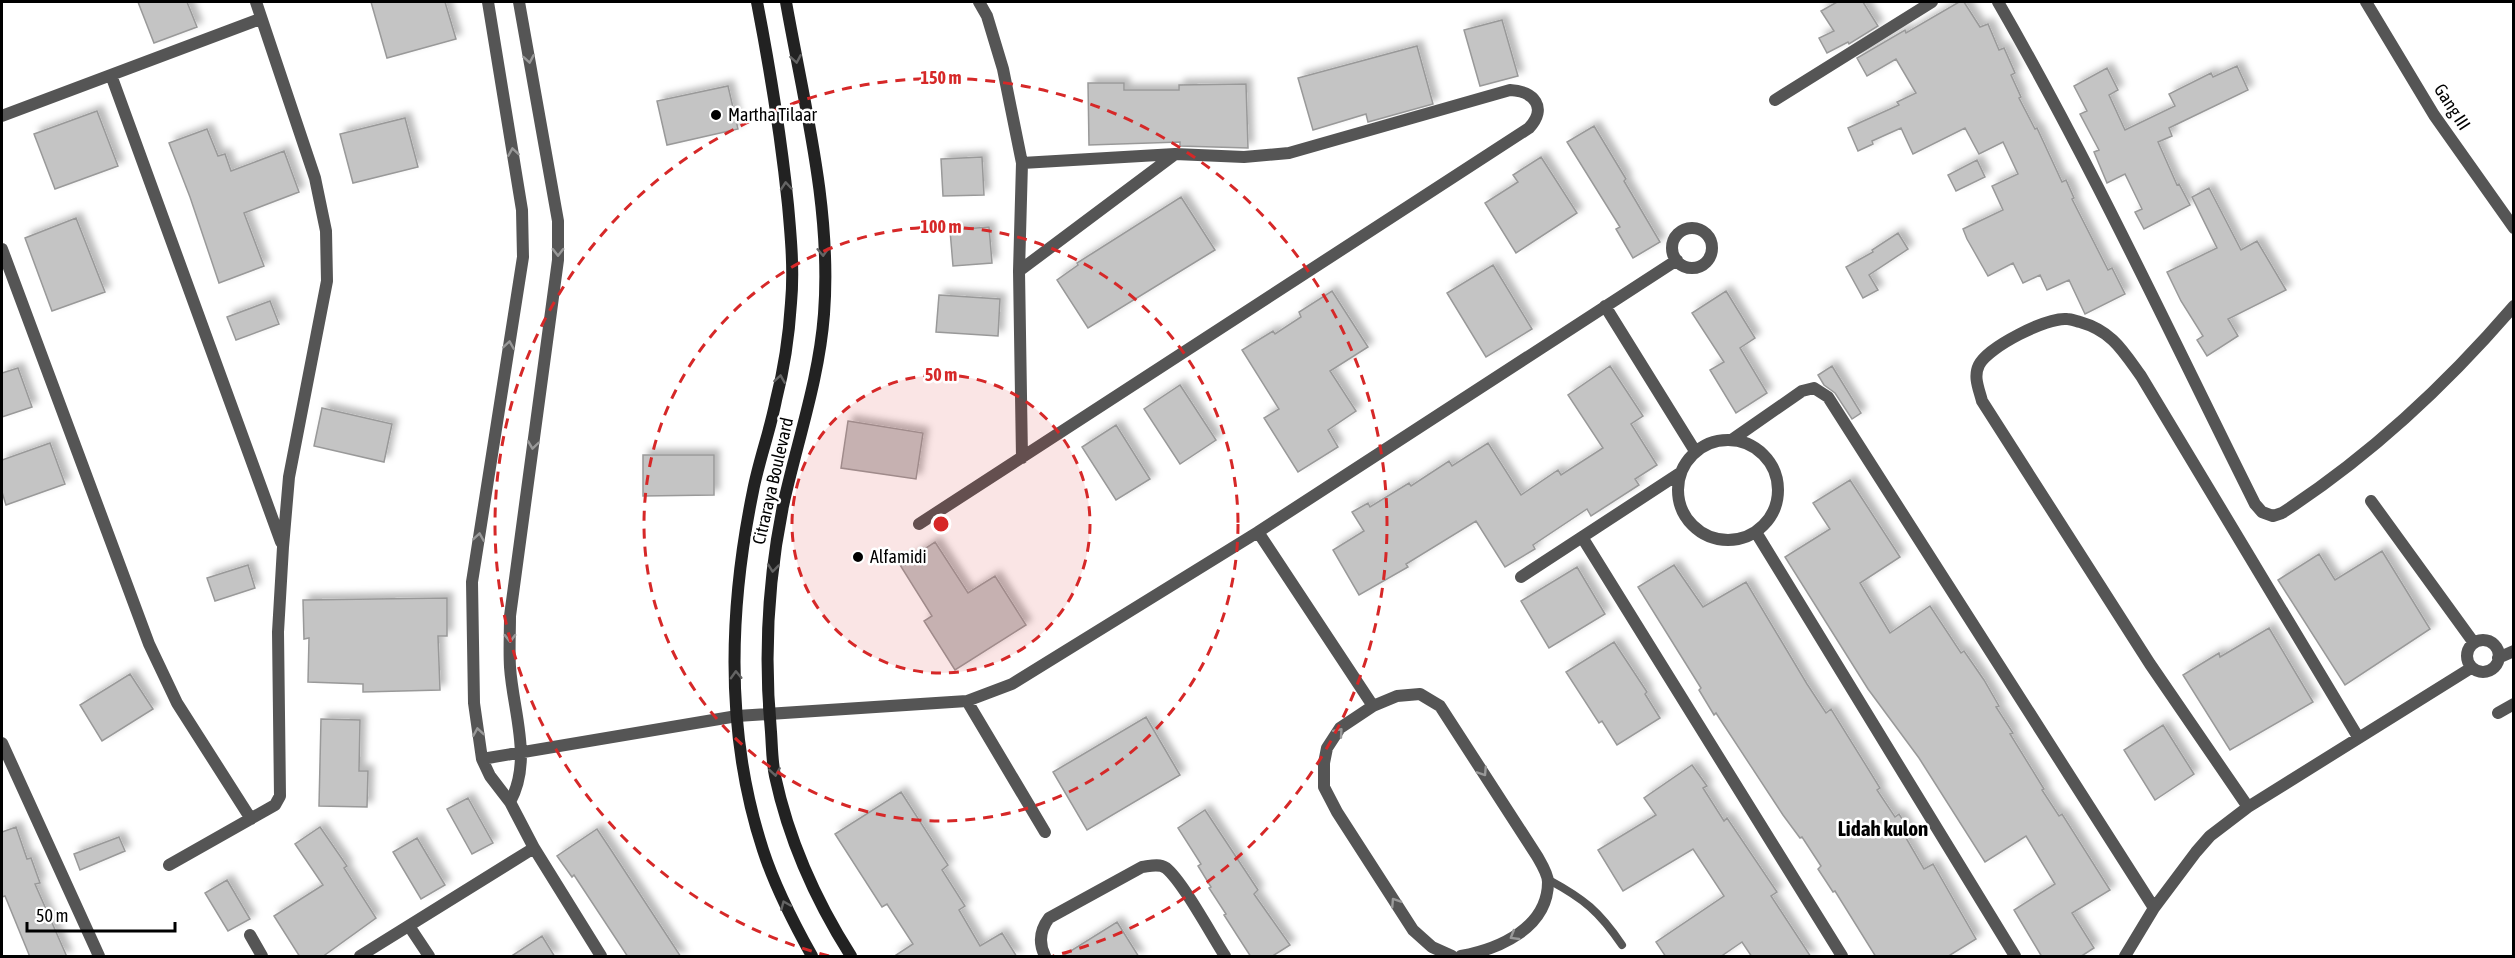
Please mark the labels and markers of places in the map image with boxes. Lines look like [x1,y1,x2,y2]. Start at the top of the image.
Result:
place label: Martha Tilaar [728,104,818,125]
marker: Martha Tilaar [709,108,723,122]
centre of rings [931,514,951,534]
place label: Alfamidi [870,546,927,567]
marker: Alfamidi [851,550,865,564]

